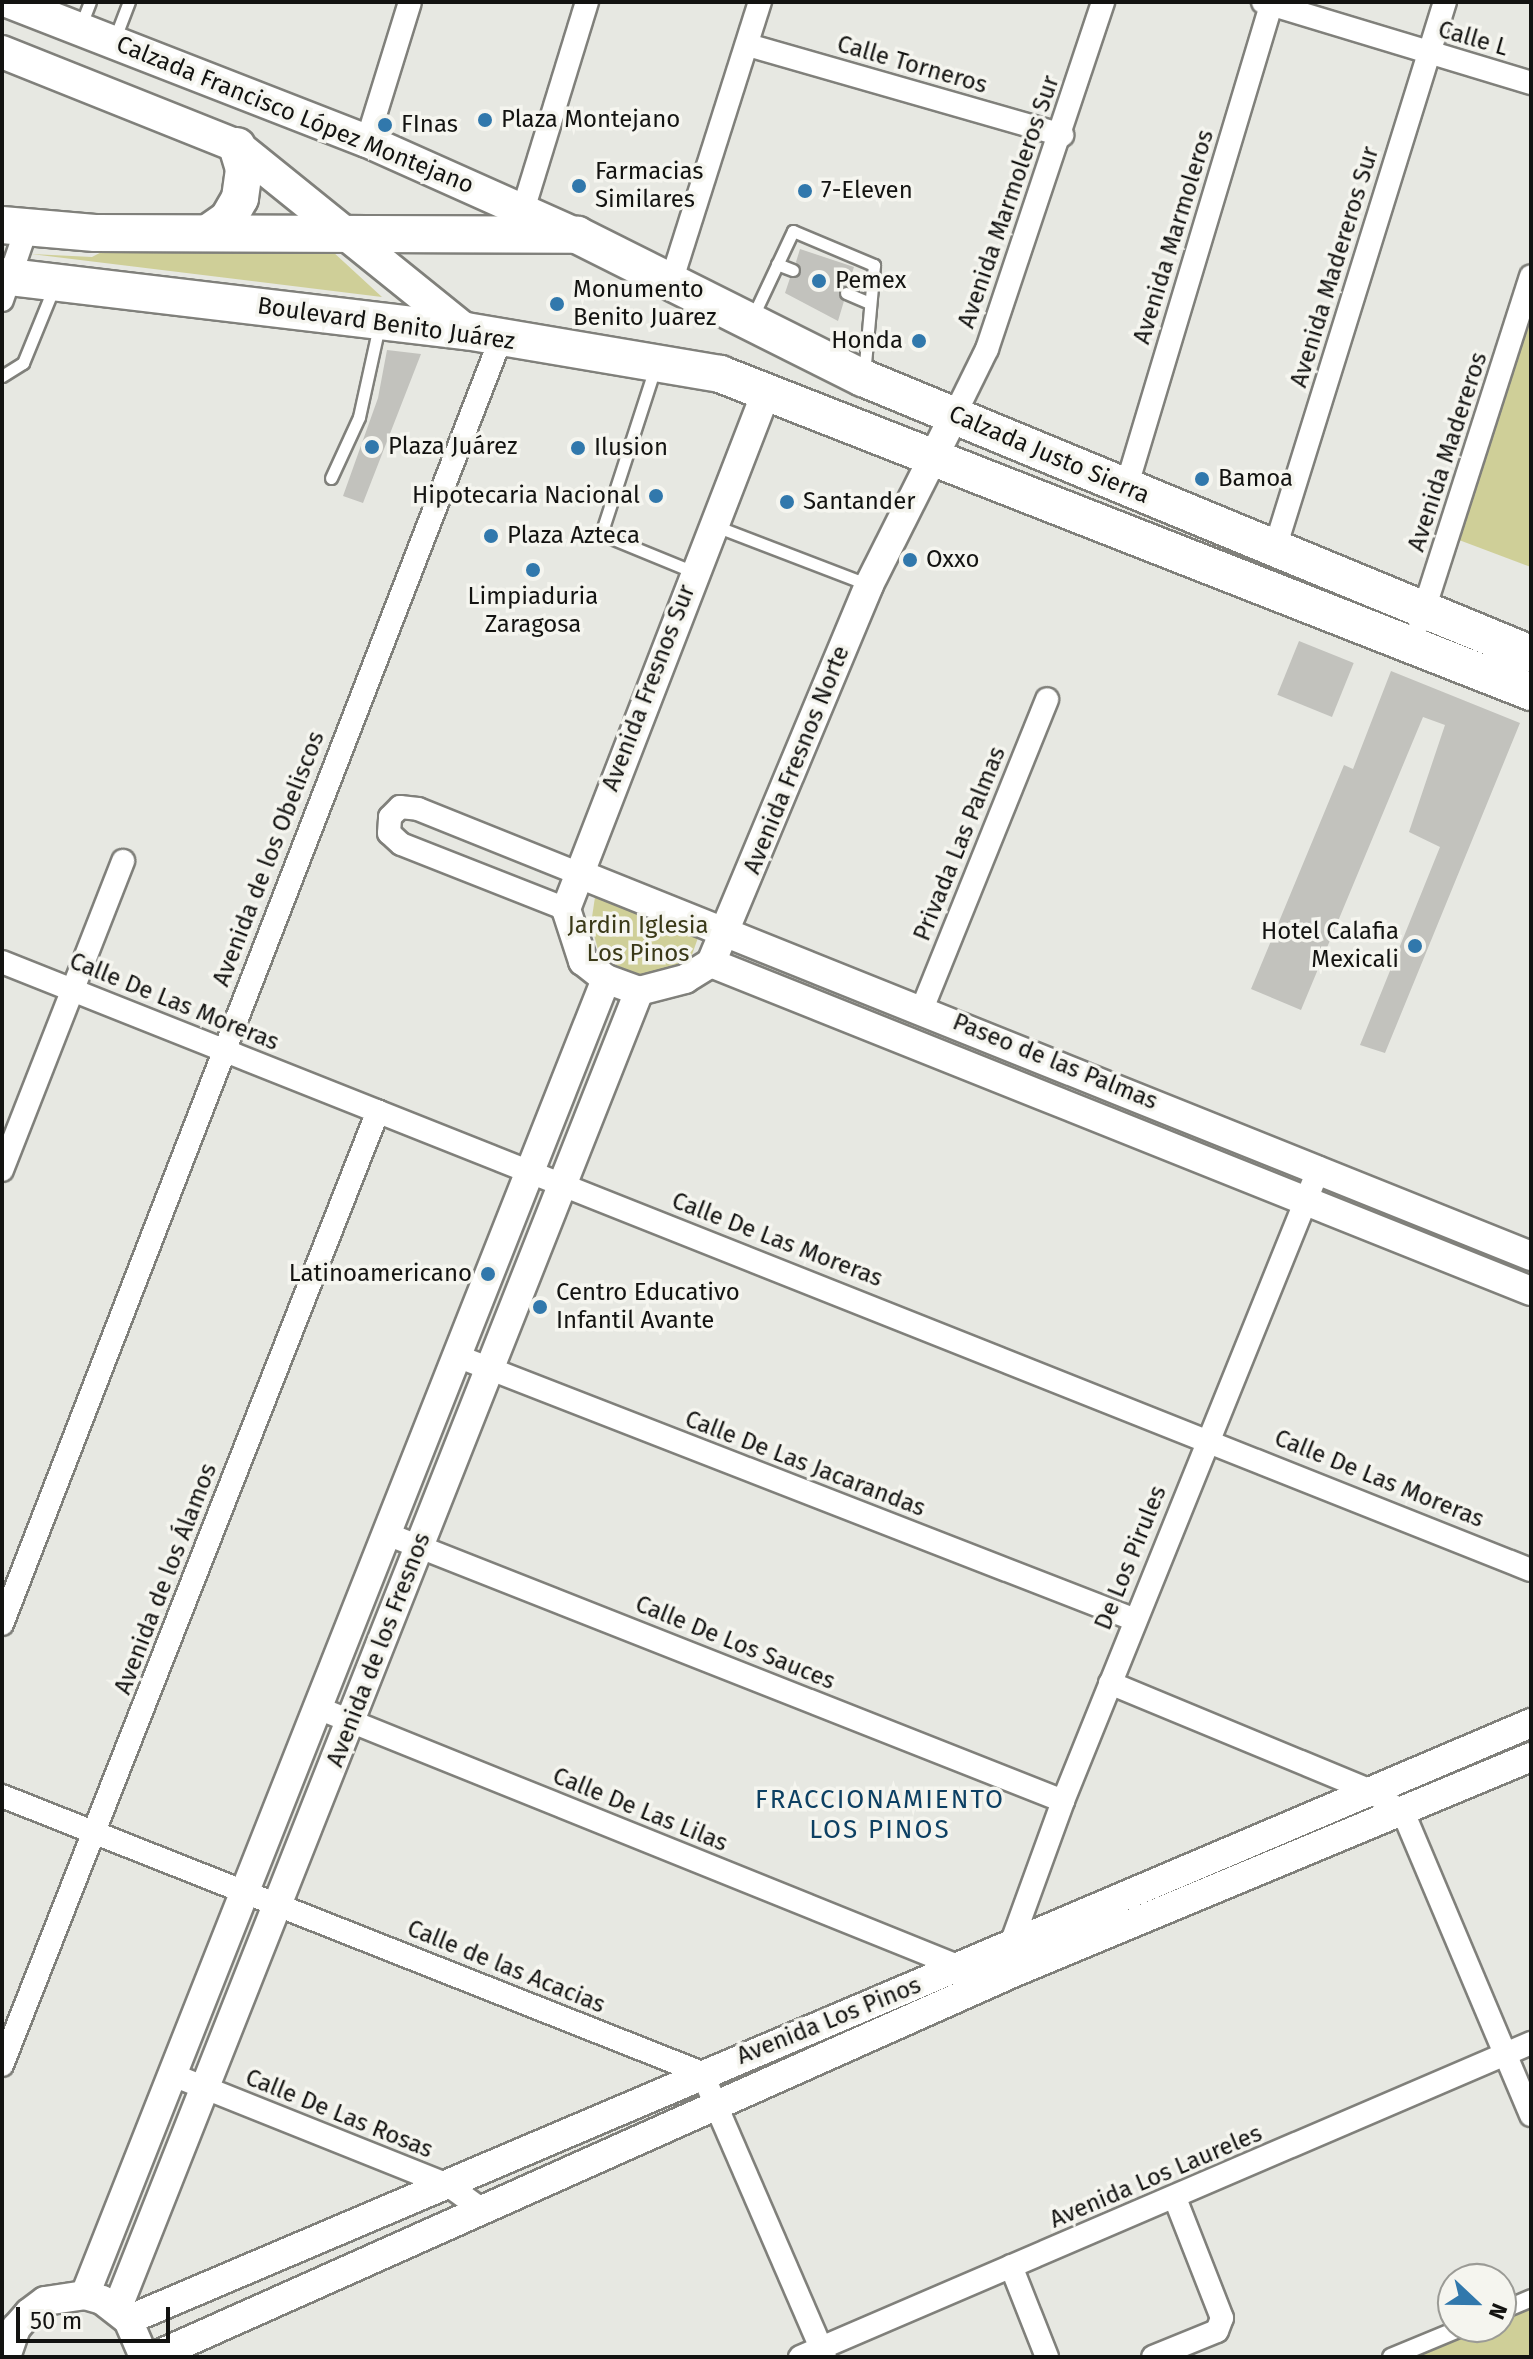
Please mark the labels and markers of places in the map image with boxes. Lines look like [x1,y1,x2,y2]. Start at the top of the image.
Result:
place label: Plaza Montejano [501,106,680,134]
place label: FInas [401,111,458,139]
marker: Plaza Montejano [476,111,494,129]
marker: FInas [376,116,394,134]
place label: Farmacias Similares [595,158,704,214]
marker: Farmacias Similares [570,177,588,195]
place label: 7-Eleven [821,177,913,205]
marker: 7-Eleven [796,182,814,200]
place label: Pemex [835,267,906,295]
marker: Pemex [810,272,828,290]
place label: Monumento Benito Juarez [573,276,716,332]
marker: Monumento Benito Juarez [548,295,566,313]
place label: Honda [831,327,903,355]
marker: Honda [910,332,928,350]
place label: Plaza Juárez [388,433,518,461]
place label: Ilusion [594,434,668,462]
marker: Plaza Juárez [363,438,381,456]
marker: Ilusion [569,439,587,457]
place label: Bamoa [1218,465,1293,493]
marker: Bamoa [1193,470,1211,488]
place label: Hipotecaria Nacional [412,482,640,510]
marker: Hipotecaria Nacional [647,487,665,505]
place label: Santander [803,488,916,516]
marker: Santander [778,493,796,511]
place label: Plaza Azteca [507,522,640,550]
marker: Plaza Azteca [482,527,500,545]
place label: Oxxo [926,546,979,574]
marker: Oxxo [901,551,919,569]
marker: Limpiaduria Zaragosa [524,561,542,579]
place label: Limpiaduria Zaragosa [468,583,598,639]
place label: Hotel Calafia Mexicali [1261,918,1399,974]
marker: Hotel Calafia Mexicali [1406,937,1424,955]
place label: Latinoamericano [289,1260,472,1288]
marker: Latinoamericano [479,1265,497,1283]
place label: Centro Educativo Infantil Avante [556,1279,740,1335]
marker: Centro Educativo Infantil Avante [531,1298,549,1316]

